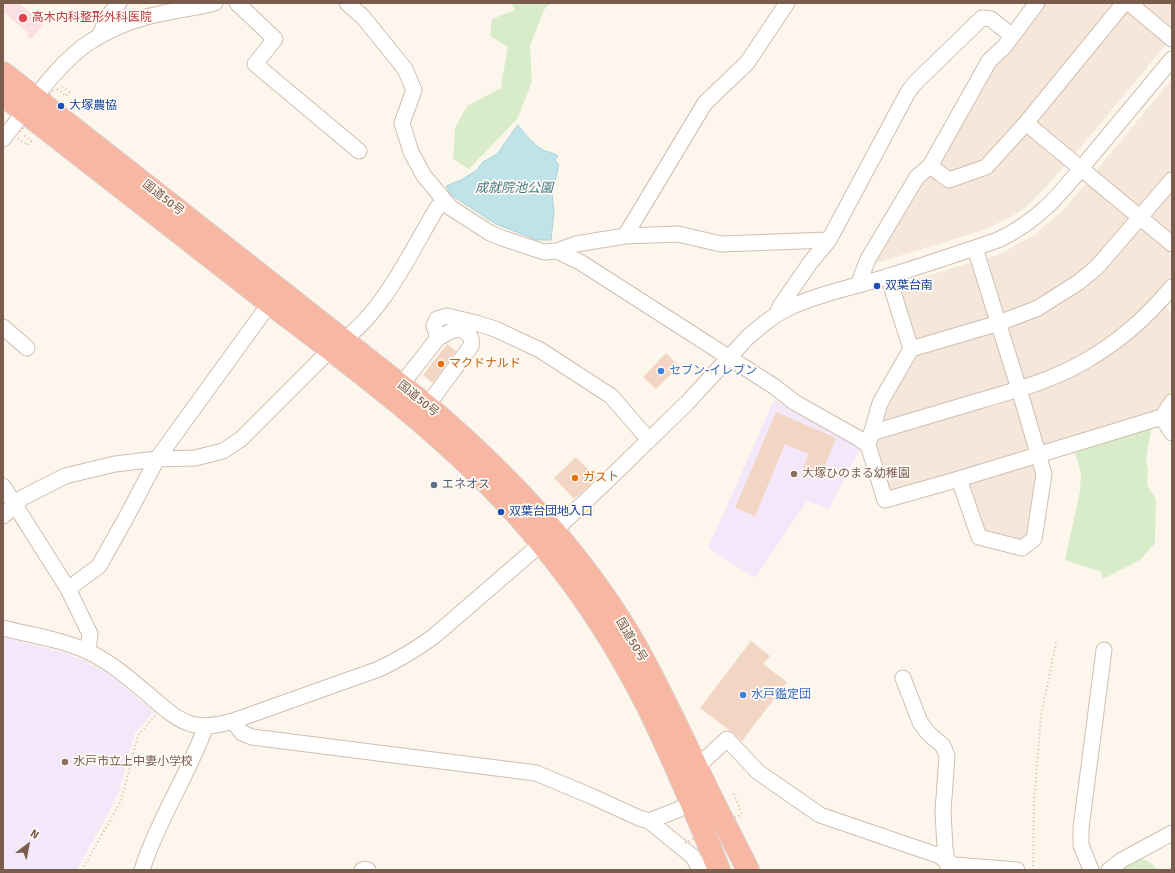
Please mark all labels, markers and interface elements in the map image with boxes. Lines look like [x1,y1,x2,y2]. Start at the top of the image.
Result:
place label: 高木内科整形外科医院 [32,11,152,25]
marker: 高木内科整形外科医院 [17,12,29,24]
place label: 大塚農協 [69,99,117,113]
marker: 大塚農協 [56,101,66,111]
street label: 国道50号 [139,177,187,219]
water label: 成就院池公園 [475,181,553,197]
place label: 双葉台南 [885,279,933,293]
marker: 双葉台南 [872,281,882,291]
place label: マクドナルド [449,357,521,371]
marker: マクドナルド [436,359,446,369]
place label: セブン-イレブン [669,364,757,378]
marker: セブン-イレブン [656,366,666,376]
street label: 国道50号 [394,378,442,420]
place label: 大塚ひのまる幼稚園 [802,467,910,481]
marker: 大塚ひのまる幼稚園 [789,469,799,479]
place label: ガスト [583,471,619,485]
marker: ガスト [570,473,580,483]
place label: エネオス [442,478,490,492]
marker: エネオス [429,480,439,490]
place label: 双葉台団地入口 [509,505,593,519]
marker: 双葉台団地入口 [496,507,506,517]
street label: 国道50号 [612,615,650,665]
place label: 水戸鑑定団 [751,688,811,702]
marker: 水戸鑑定団 [738,690,748,700]
place label: 水戸市立上中妻小学校 [73,755,193,769]
marker: 水戸市立上中妻小学校 [60,757,70,767]
north arrow [8,825,48,865]
text: N [28,827,41,842]

